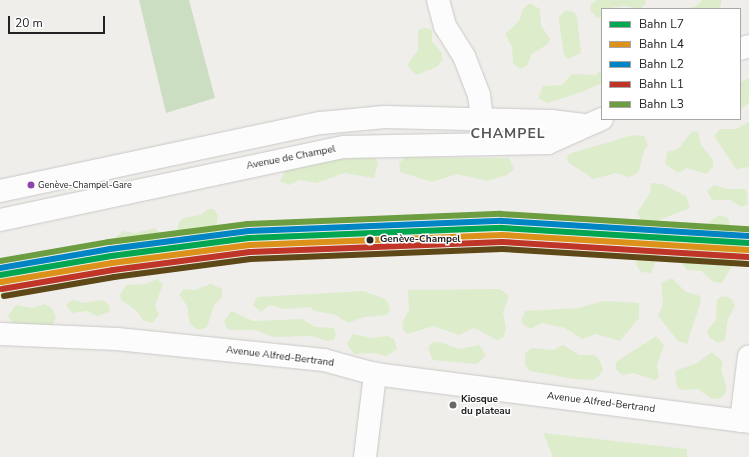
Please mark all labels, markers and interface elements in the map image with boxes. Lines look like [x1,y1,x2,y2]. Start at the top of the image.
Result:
scale bar [10,8,107,34]
legend [601,8,741,120]
text: 20 m [15,15,43,31]
text: Bahn L7 [639,16,684,32]
text: Bahn L4 [639,36,684,52]
text: Bahn L2 [639,56,684,72]
text: Bahn L1 [639,76,684,92]
text: Bahn L3 [639,96,684,112]
district label: CHAMPEL [470,126,546,142]
street label: Avenue de Champel [245,143,337,173]
marker: Genève-Champel-Gare [26,180,36,190]
place label: Genève-Champel-Gare [38,180,132,190]
marker: Genève-Champel [363,233,377,247]
place label: Genève-Champel [380,234,461,246]
street label: Avenue Alfred-Bertrand [225,344,335,370]
street label: Avenue Alfred-Bertrand [546,390,656,416]
place label: Kiosque du plateau [461,393,511,416]
marker: Kiosque du plateau [448,400,458,410]

